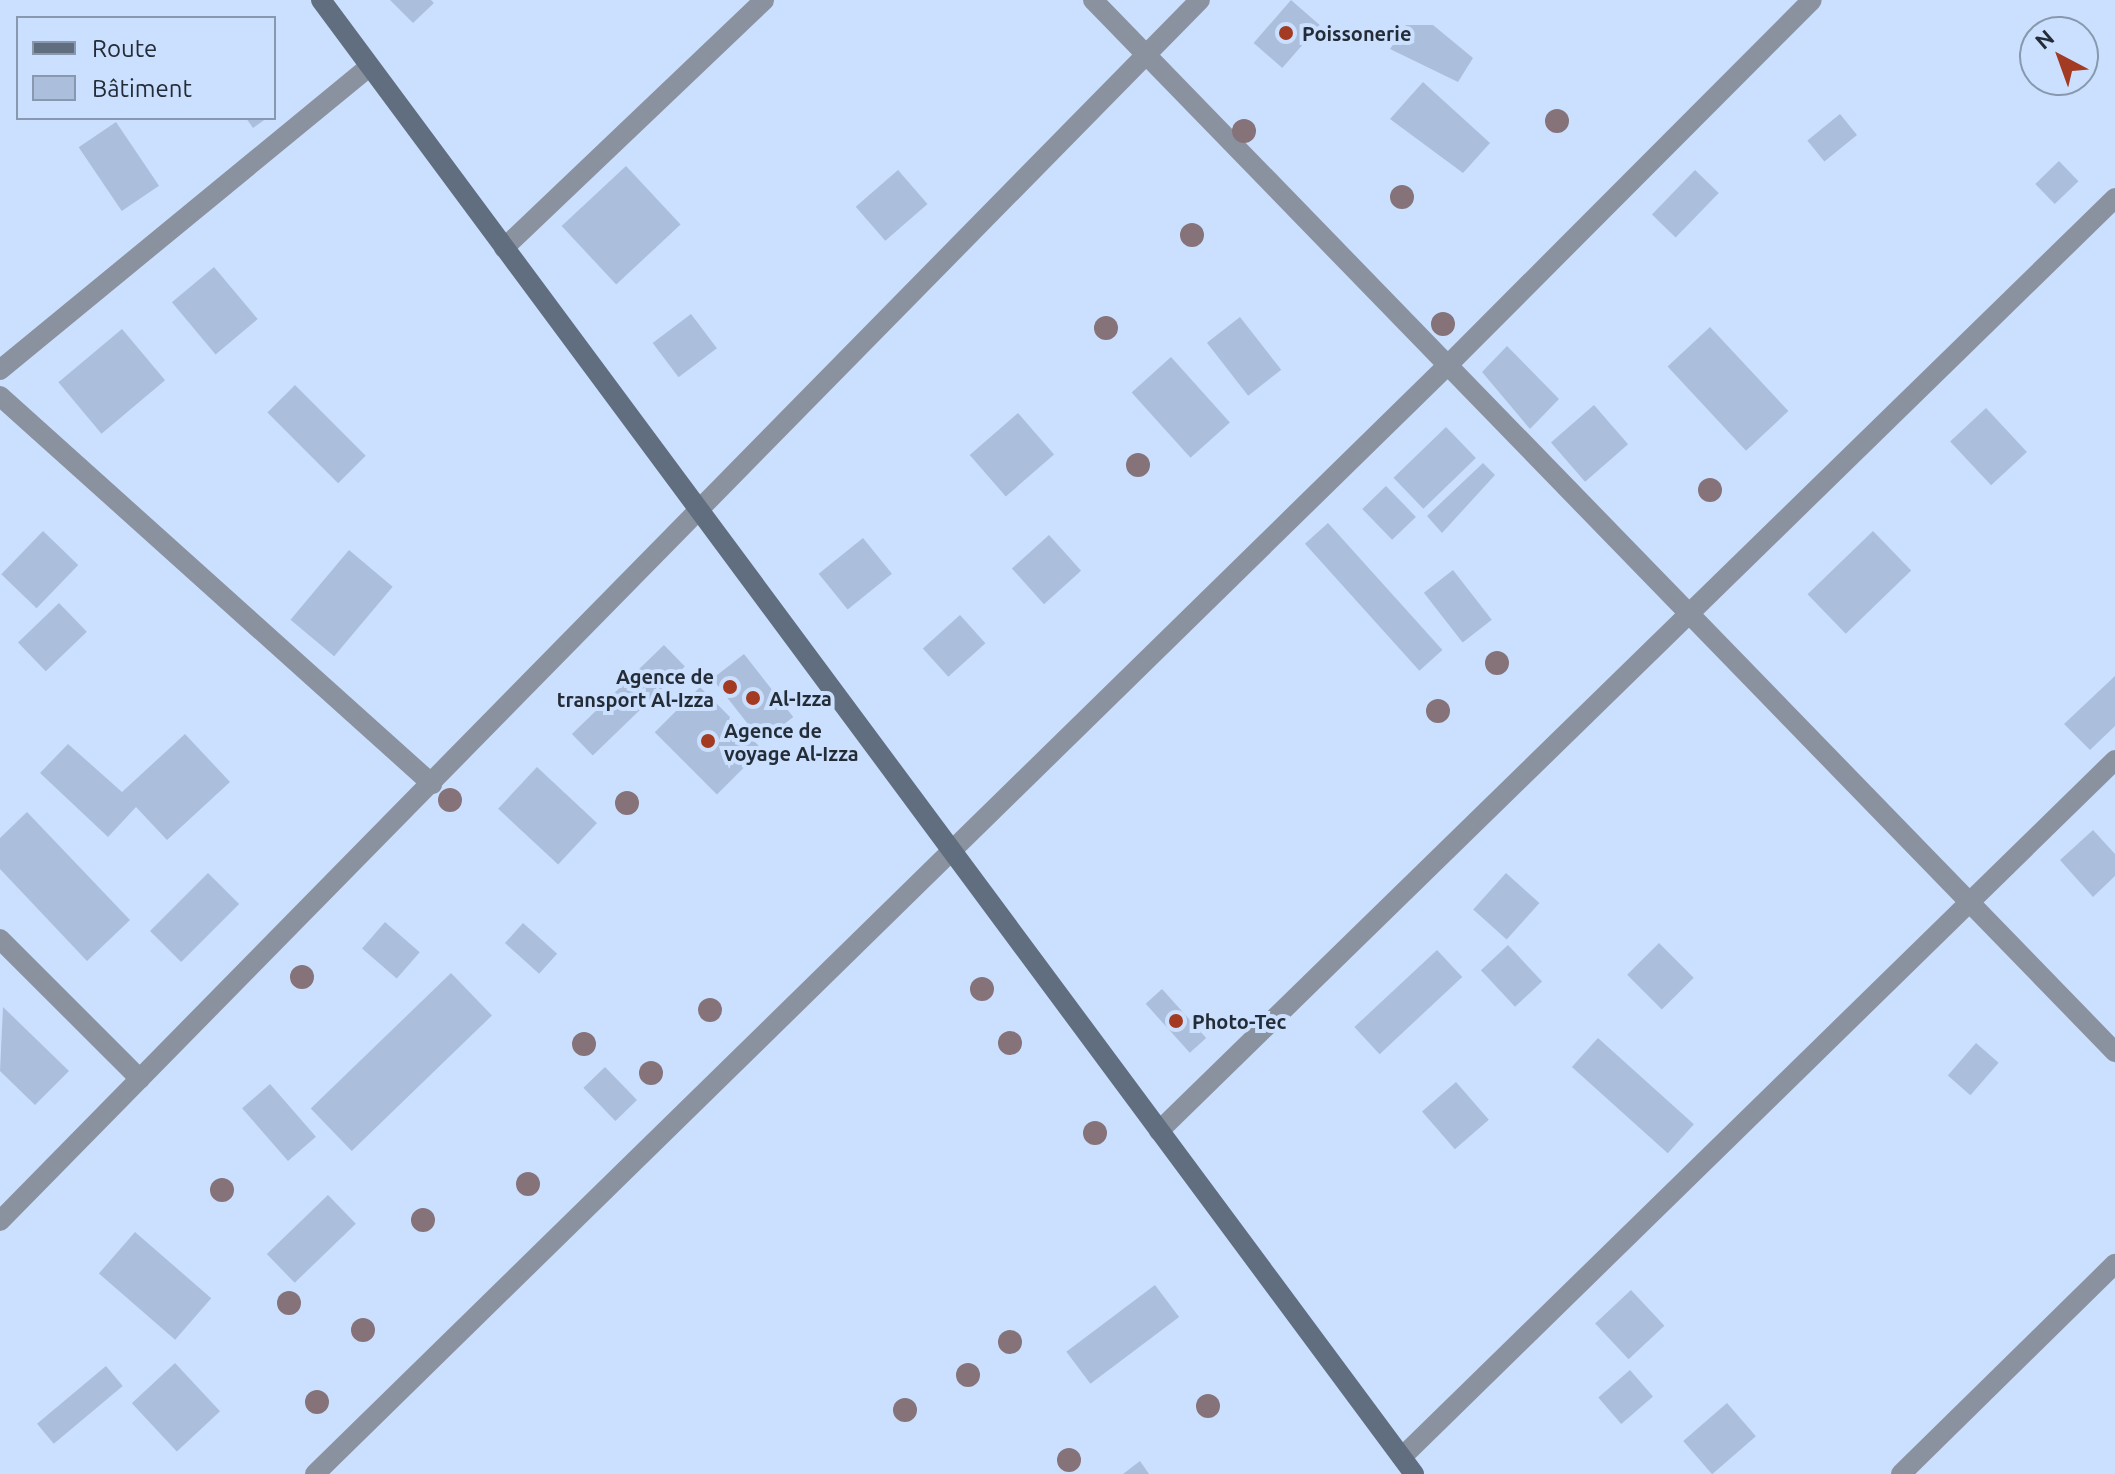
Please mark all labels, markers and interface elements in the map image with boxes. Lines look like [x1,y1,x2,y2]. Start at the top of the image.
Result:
legend [16,16,276,120]
north arrow [2019,16,2099,96]
place label: Poissonerie [1302,21,1411,45]
marker: Poissonerie [1277,24,1295,42]
text: N [2030,24,2059,54]
text: Route [92,35,157,62]
text: Bâtiment [92,75,192,102]
place label: Agence de transport Al-Izza [557,664,714,711]
marker: Agence de transport Al-Izza [721,678,739,696]
place label: Al-Izza [769,686,832,710]
marker: Al-Izza [744,689,762,707]
place label: Agence de voyage Al-Izza [724,718,859,765]
marker: Agence de voyage Al-Izza [699,732,717,750]
place label: Photo-Tec [1192,1009,1286,1033]
marker: Photo-Tec [1167,1012,1185,1030]

